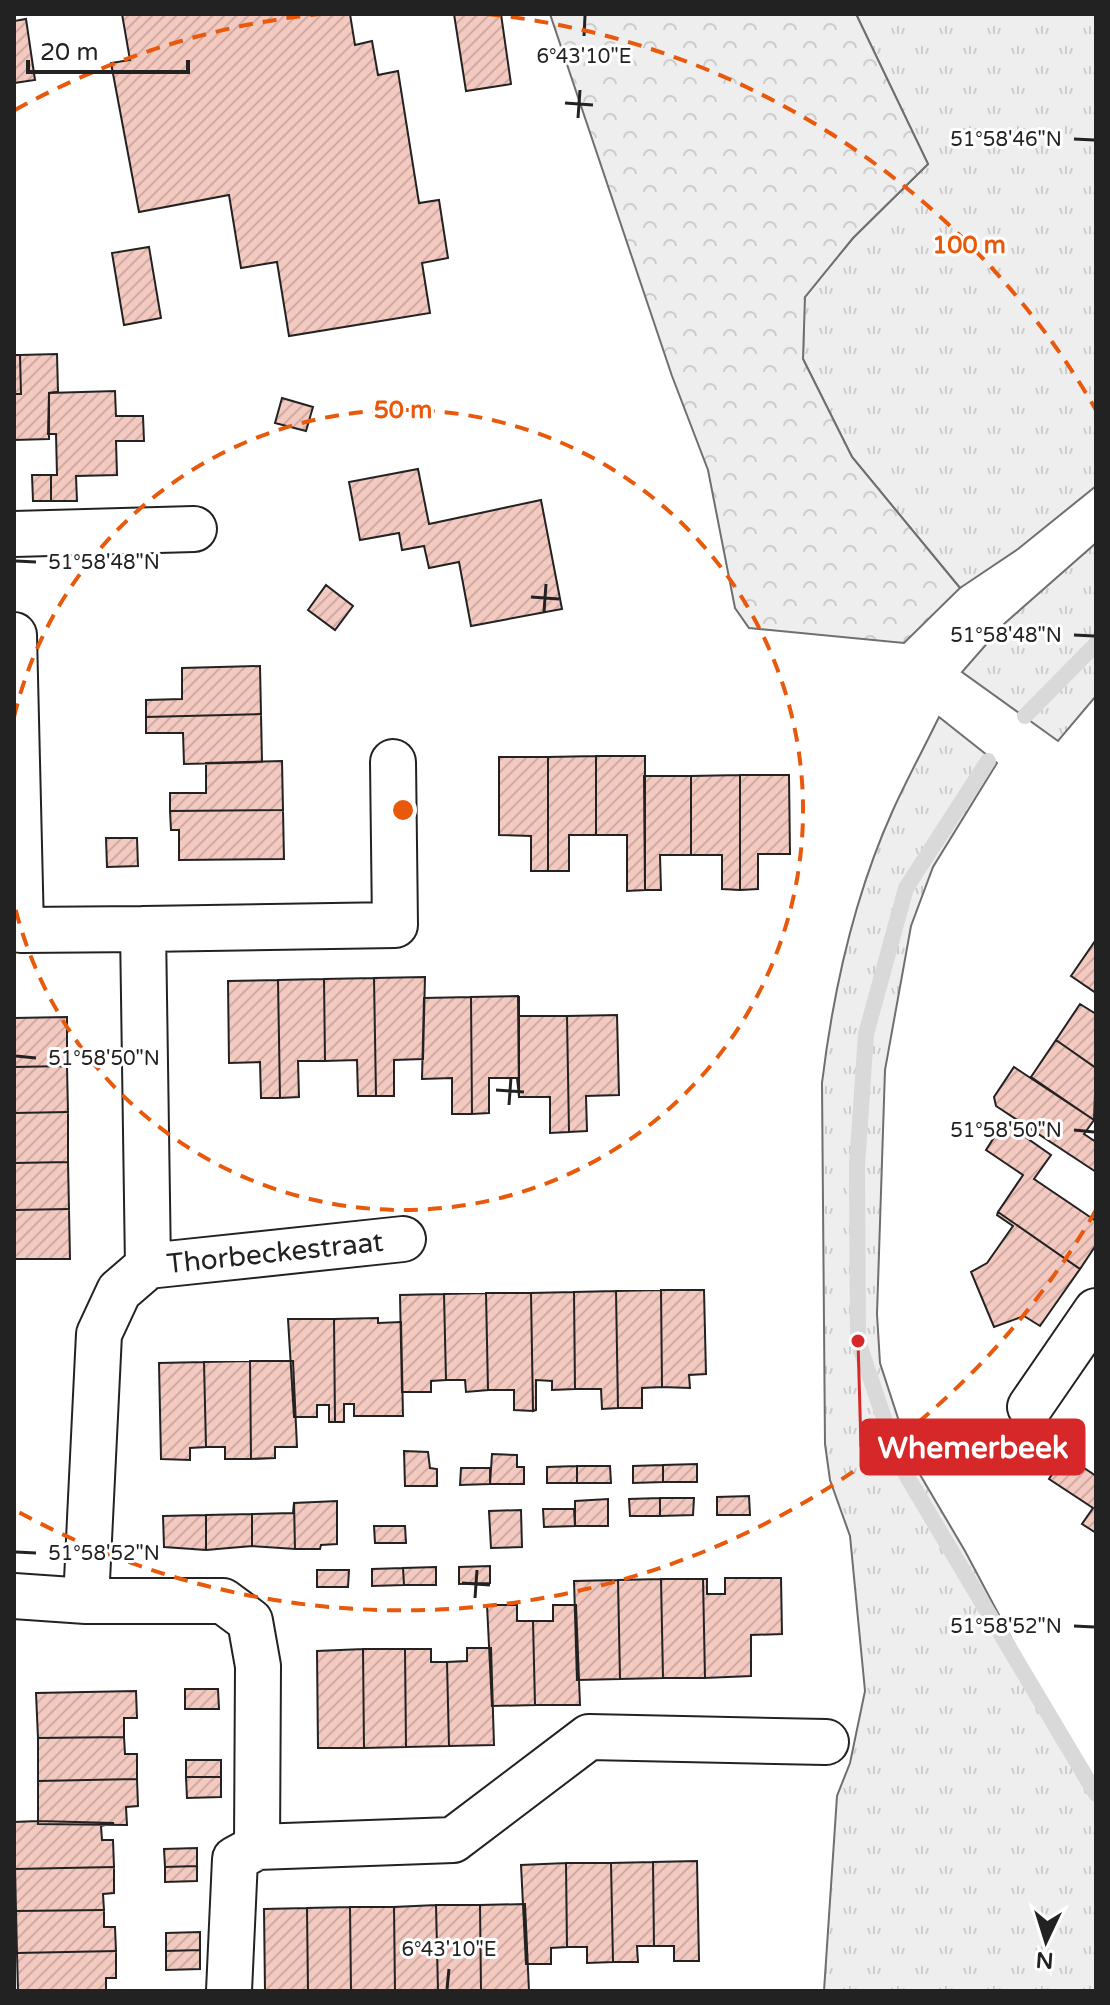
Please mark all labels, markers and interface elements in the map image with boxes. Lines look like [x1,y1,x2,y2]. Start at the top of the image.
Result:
scale bar [28,24,188,74]
text: 20 m [40,38,98,67]
text: 6°43'10"E [537,45,631,69]
text: 51°58'46"N [950,128,1062,152]
text: 100 m [932,231,1006,260]
text: 50 m [374,396,432,425]
text: 51°58'48"N [48,551,160,575]
text: 51°58'48"N [950,624,1062,648]
centre of rings [389,796,417,824]
text: 51°58'50"N [48,1047,160,1071]
text: 51°58'50"N [950,1119,1062,1143]
street label: Thorbeckestraat [165,1225,385,1281]
callout: Whemerbeek [861,1420,1084,1474]
text: Whemerbeek [878,1430,1068,1467]
text: 51°58'52"N [48,1542,160,1566]
text: 51°58'52"N [950,1615,1062,1639]
north arrow [1006,1901,1086,1981]
text: 6°43'10"E [402,1938,496,1962]
text: N [1035,1946,1054,1974]

